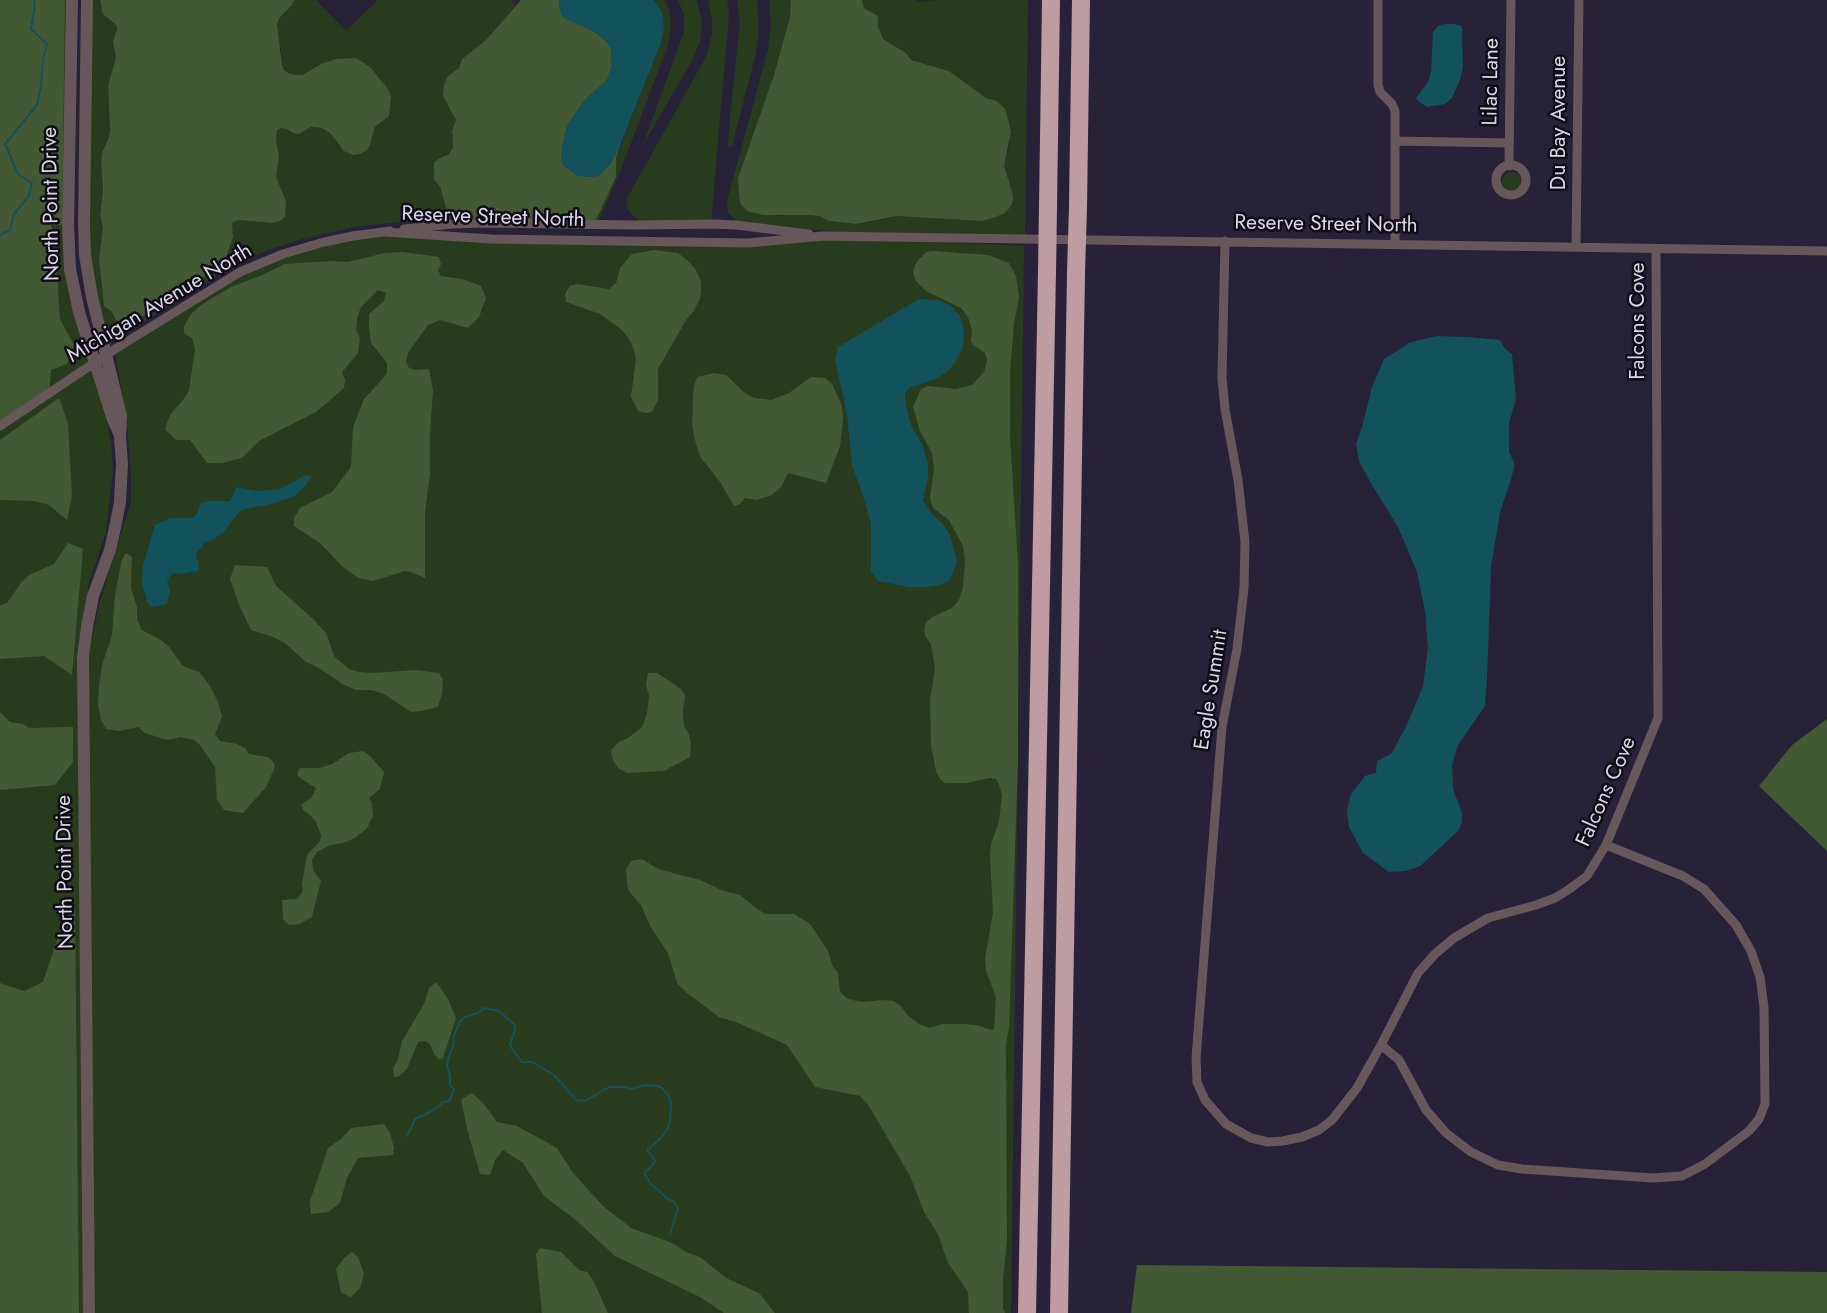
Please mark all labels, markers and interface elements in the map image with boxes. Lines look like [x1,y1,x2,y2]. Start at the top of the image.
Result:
street label: Lilac Lane [1479,38,1505,126]
street label: Du Bay Avenue [1547,56,1573,190]
street label: North Point Drive [38,127,66,281]
street label: Reserve Street North [401,202,585,234]
street label: Reserve Street North [1234,211,1418,239]
street label: Michigan Avenue North [63,239,257,369]
street label: Falcons Cove [1626,262,1652,380]
street label: Eagle Summit [1190,628,1234,752]
street label: Falcons Cove [1572,733,1642,851]
street label: North Point Drive [52,795,80,949]

